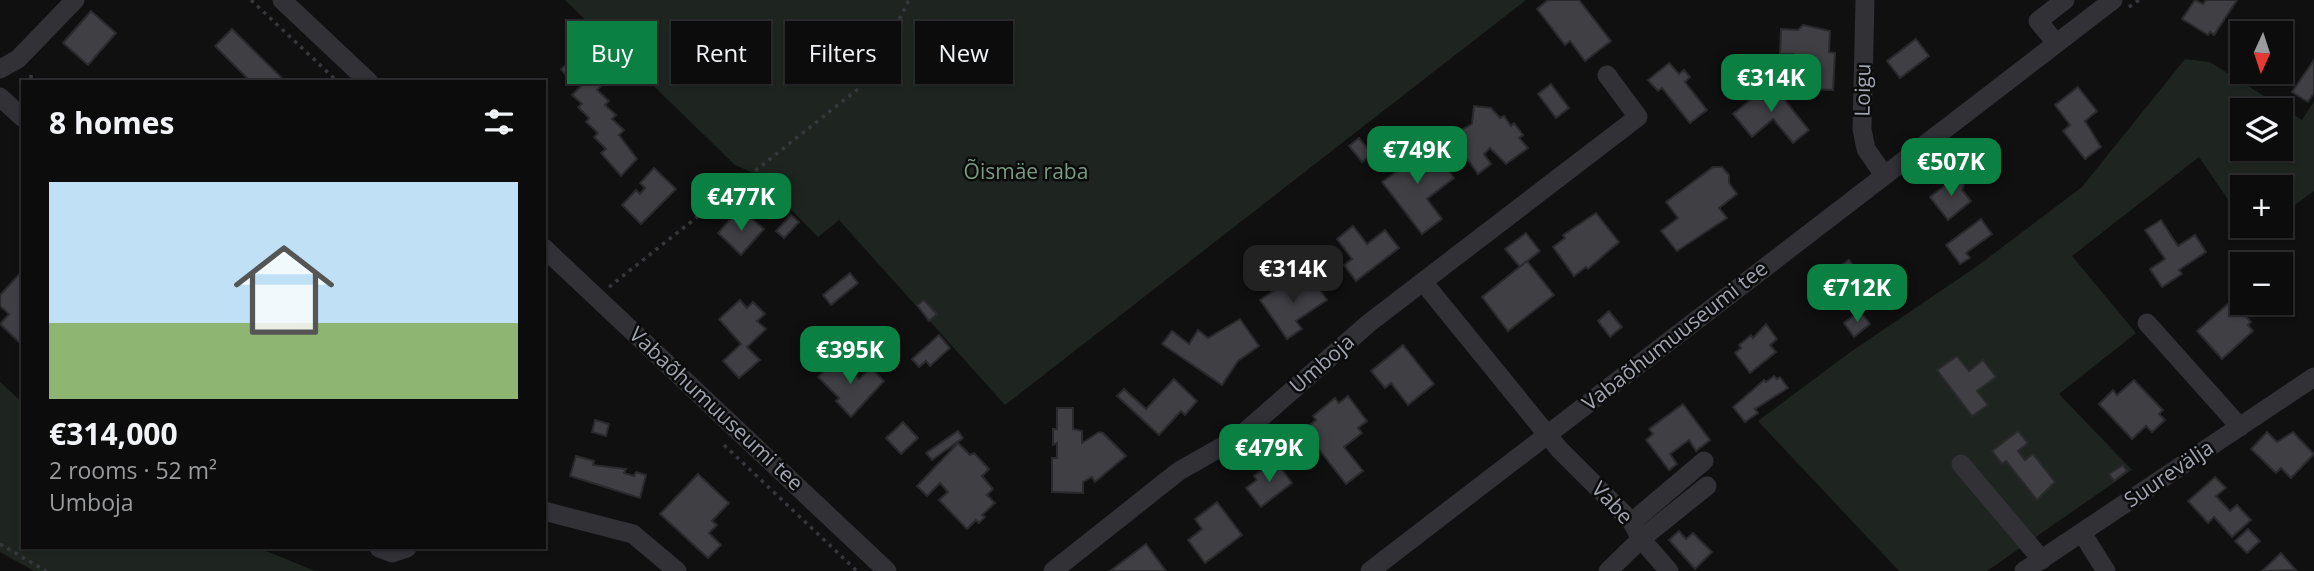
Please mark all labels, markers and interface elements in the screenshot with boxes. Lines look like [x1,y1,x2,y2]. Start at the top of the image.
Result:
chip: Buy [567,21,657,84]
chip: Rent [671,21,771,84]
chip: Filters [785,21,901,84]
chip: New [915,21,1013,84]
north arrow [2230,21,2292,84]
map controls [2230,21,2293,315]
pin: €314K [1722,54,1820,114]
text: €314K [1737,61,1805,93]
street label: Loigu [1848,63,1876,117]
button: layers [2230,98,2293,161]
text: 8 homes [49,102,174,143]
icon: filters [480,103,518,141]
pin: €749K [1368,127,1466,186]
text: €749K [1383,133,1451,165]
pin: €507K [1902,138,2000,198]
text: €507K [1917,145,1985,177]
park label: Õismäe raba [964,157,1088,185]
pin: €477K [692,174,790,233]
button: + [2230,175,2293,238]
text: €477K [707,180,775,212]
icon: home [221,227,347,353]
pin: €314K [1244,246,1342,305]
text: €314K [1259,252,1327,284]
button: − [2230,252,2293,315]
street label: Vabaõhumuuseumi tee [1576,254,1773,417]
pin: €712K [1808,264,1906,324]
text: €712K [1823,271,1891,303]
street label: Vabaõhumuuseumi tee [624,320,810,496]
pin: €395K [801,326,899,386]
street label: Umboja [1283,327,1360,399]
text: €395K [816,333,884,365]
text: €314,000 [49,413,178,454]
pin: €479K [1220,424,1318,484]
text: €479K [1235,431,1303,463]
street label: Suurevälja [2118,433,2219,513]
text: 2 rooms · 52 m² [49,454,217,486]
street label: Vabe [1586,475,1640,530]
text: Umboja [49,486,134,518]

